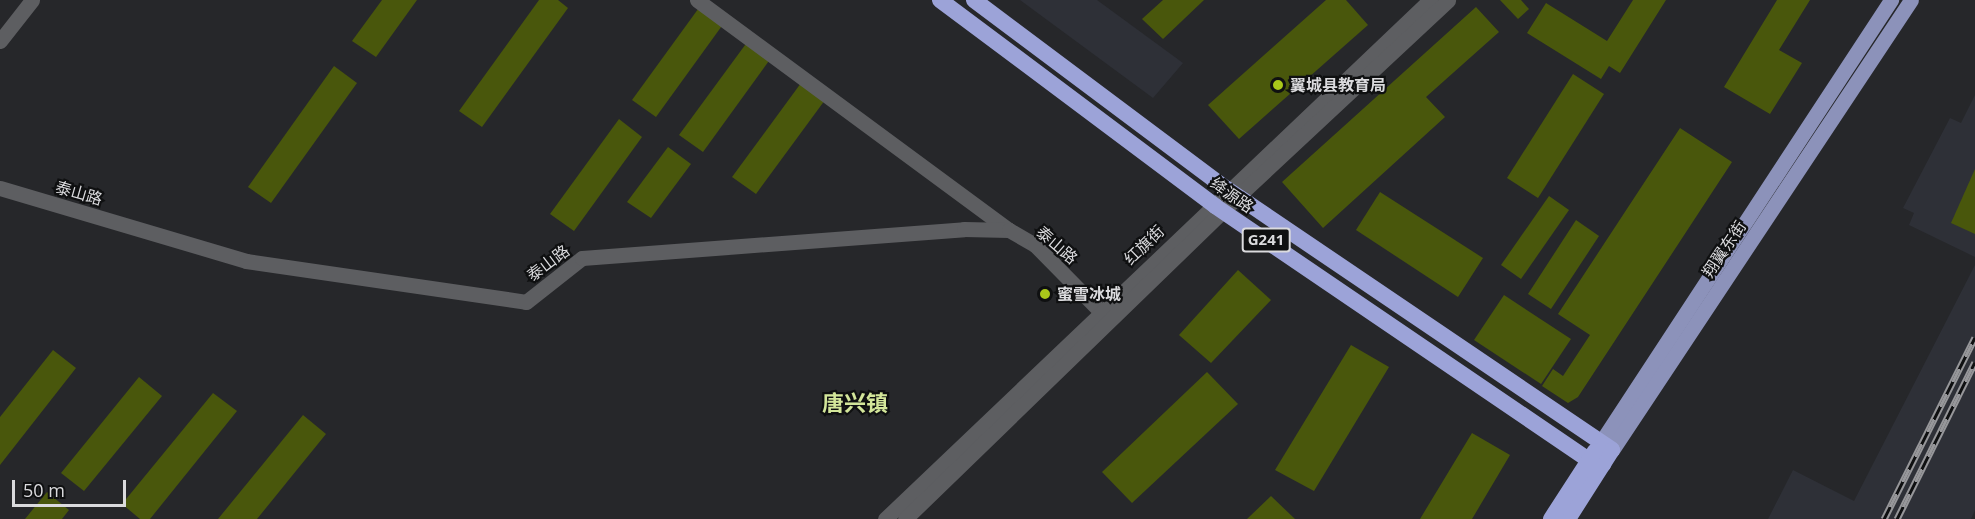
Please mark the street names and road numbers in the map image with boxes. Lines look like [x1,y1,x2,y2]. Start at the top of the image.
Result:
street label: 绛源路 [1207,173,1257,217]
street label: 泰山路 [53,177,105,209]
street label: 翔翼东街 [1698,217,1750,281]
street label: 红旗街 [1120,221,1168,269]
street label: 泰山路 [1033,222,1081,268]
road number: G241 [1240,228,1292,252]
street label: 泰山路 [523,241,573,285]

